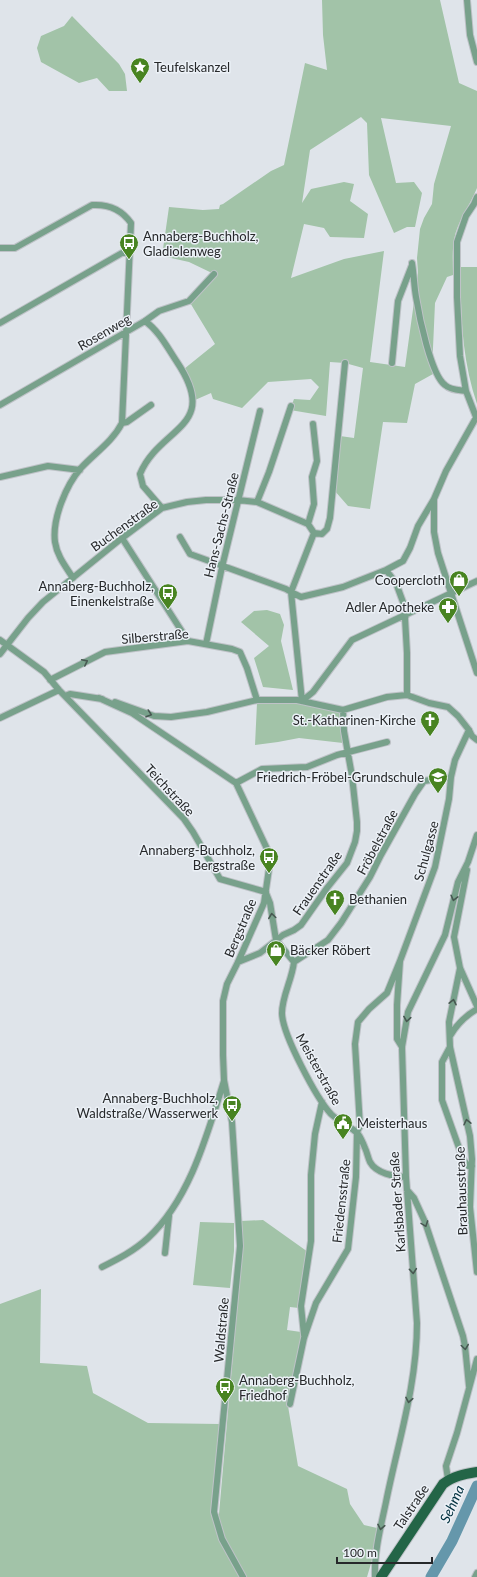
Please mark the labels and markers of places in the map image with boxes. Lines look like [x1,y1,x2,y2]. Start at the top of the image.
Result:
place icon: Teufelskanzel [129,56,151,84]
place label: Teufelskanzel [154,59,230,75]
place label: Annaberg-Buchholz, Gladiolenweg [143,228,259,259]
bus stop icon: Annaberg-Buchholz, Gladiolenweg [118,232,140,260]
shop icon: Coopercloth [448,569,470,597]
place label: Coopercloth [375,572,445,588]
place label: Annaberg-Buchholz, Einenkelstraße [38,578,154,609]
bus stop icon: Annaberg-Buchholz, Einenkelstraße [157,582,179,610]
pharmacy icon: Adler Apotheke [437,596,459,624]
place label: Adler Apotheke [346,599,434,615]
church icon: St.-Katharinen-Kirche [419,709,441,737]
place label: St.-Katharinen-Kirche [293,712,416,728]
school or university icon: Friedrich-Fröbel-Grundschule [427,766,449,794]
place label: Friedrich-Fröbel-Grundschule [256,769,424,785]
place label: Annaberg-Buchholz, Bergstraße [139,842,255,873]
bus stop icon: Annaberg-Buchholz, Bergstraße [258,846,280,874]
church icon: Bethanien [324,888,346,916]
place label: Bethanien [349,891,407,907]
shop icon: Bäcker Röbert [265,939,287,967]
place label: Bäcker Röbert [290,942,371,958]
place label: Annaberg-Buchholz, Waldstraße/Wasserwerk [76,1090,218,1121]
bus stop icon: Annaberg-Buchholz, Waldstraße/Wasserwerk [221,1094,243,1122]
public building icon: Meisterhaus [332,1112,354,1140]
place label: Meisterhaus [357,1115,428,1131]
place label: Annaberg-Buchholz, Friedhof [239,1372,355,1403]
bus stop icon: Annaberg-Buchholz, Friedhof [214,1376,236,1404]

